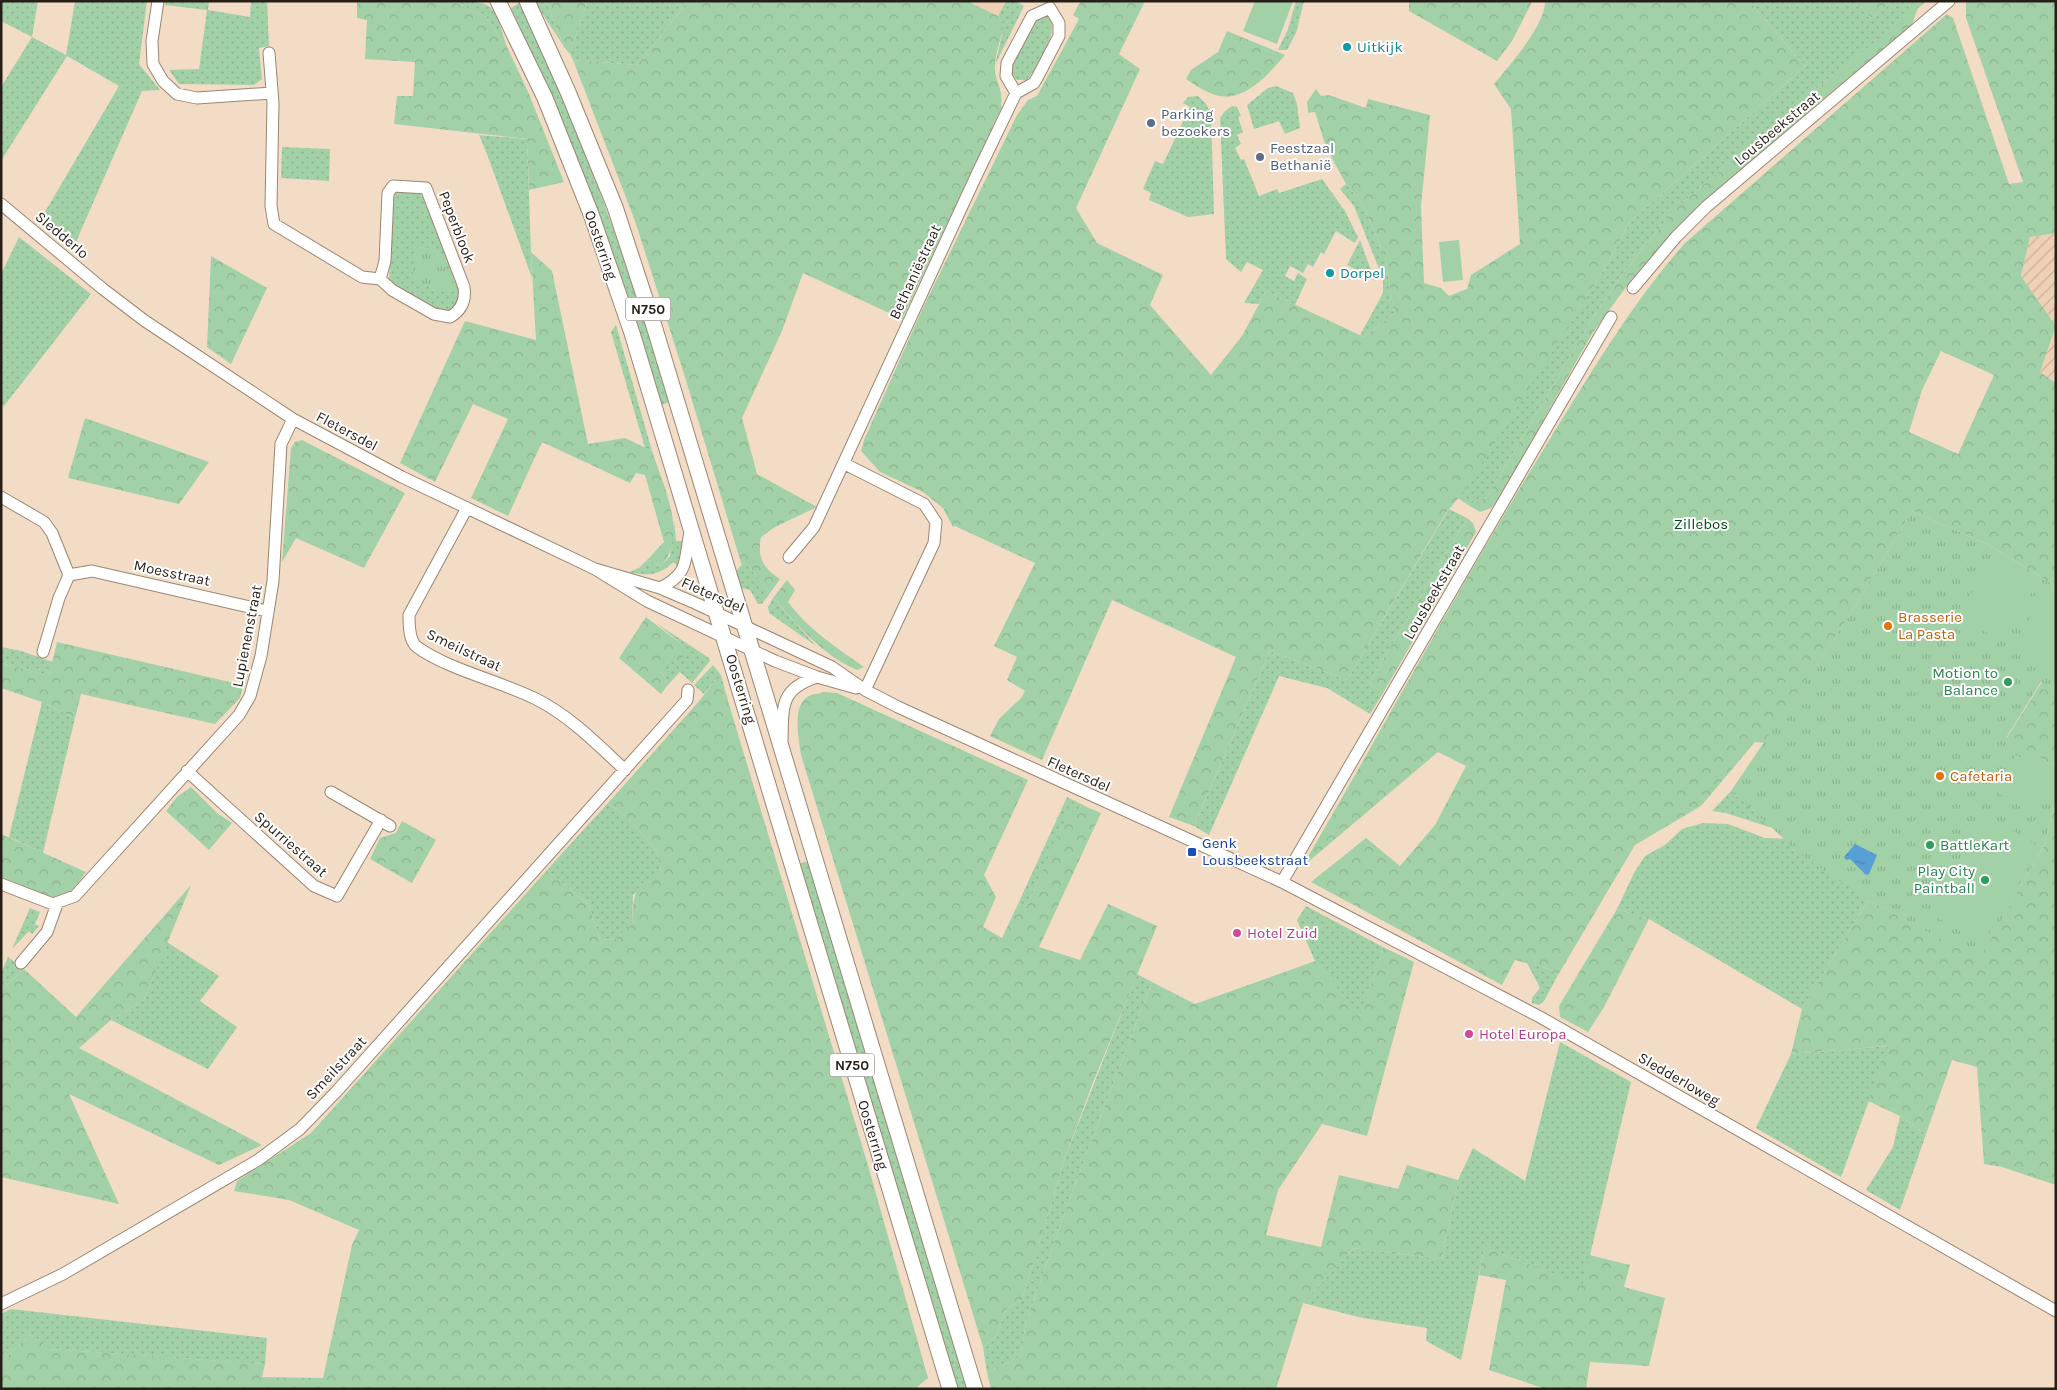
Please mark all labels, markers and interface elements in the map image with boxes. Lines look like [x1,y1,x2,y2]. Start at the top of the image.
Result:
place label: Uitkijk [1357,38,1403,56]
marker: Uitkijk [1341,41,1353,53]
street label: Lousbeekstraat [1731,87,1824,169]
place label: Parking bezoekers [1161,105,1230,140]
marker: Parking bezoekers [1145,117,1157,129]
place label: Feestzaal Bethanië [1270,139,1334,174]
marker: Feestzaal Bethanië [1254,151,1266,163]
street label: Peperblook [435,188,479,266]
street label: Sledderlo [32,207,92,263]
street label: Oosterring [581,208,621,282]
street label: Bethaniëstraat [885,222,945,322]
place label: Dorpel [1340,264,1384,282]
marker: Dorpel [1324,267,1336,279]
road number: N750 [626,298,670,320]
street label: Fletersdel [313,407,381,455]
park label: Zillebos [1674,515,1728,533]
street label: Lousbeekstraat [1400,541,1468,642]
street label: Moesstraat [132,556,212,590]
street label: Fletersdel [679,573,747,617]
street label: Lupienenstraat [228,583,266,689]
place label: Brasserie La Pasta [1898,608,1962,643]
marker: Brasserie La Pasta [1882,620,1894,632]
street label: Smeilstraat [424,625,505,675]
street label: Oosterring [722,652,760,727]
place label: Motion to Balance [1932,664,1998,699]
marker: Motion to Balance [2002,676,2014,688]
street label: Fletersdel [1045,752,1113,796]
place label: Cafetaria [1950,767,2012,785]
marker: Cafetaria [1934,770,1946,782]
street label: Spurriestraat [251,807,332,881]
place label: Genk Lousbeekstraat [1202,834,1308,869]
place label: BattleKart [1940,836,2010,854]
marker: BattleKart [1924,839,1936,851]
marker: Genk Lousbeekstraat [1186,846,1198,858]
place label: Play City Paintball [1914,862,1975,897]
marker: Play City Paintball [1979,874,1991,886]
place label: Hotel Zuid [1247,924,1318,942]
marker: Hotel Zuid [1231,927,1243,939]
place label: Hotel Europa [1479,1025,1567,1043]
marker: Hotel Europa [1463,1028,1475,1040]
street label: Smeilstraat [302,1032,370,1104]
street label: Sledderloweg [1635,1048,1723,1110]
road number: N750 [830,1054,874,1076]
street label: Oosterring [854,1098,892,1173]

